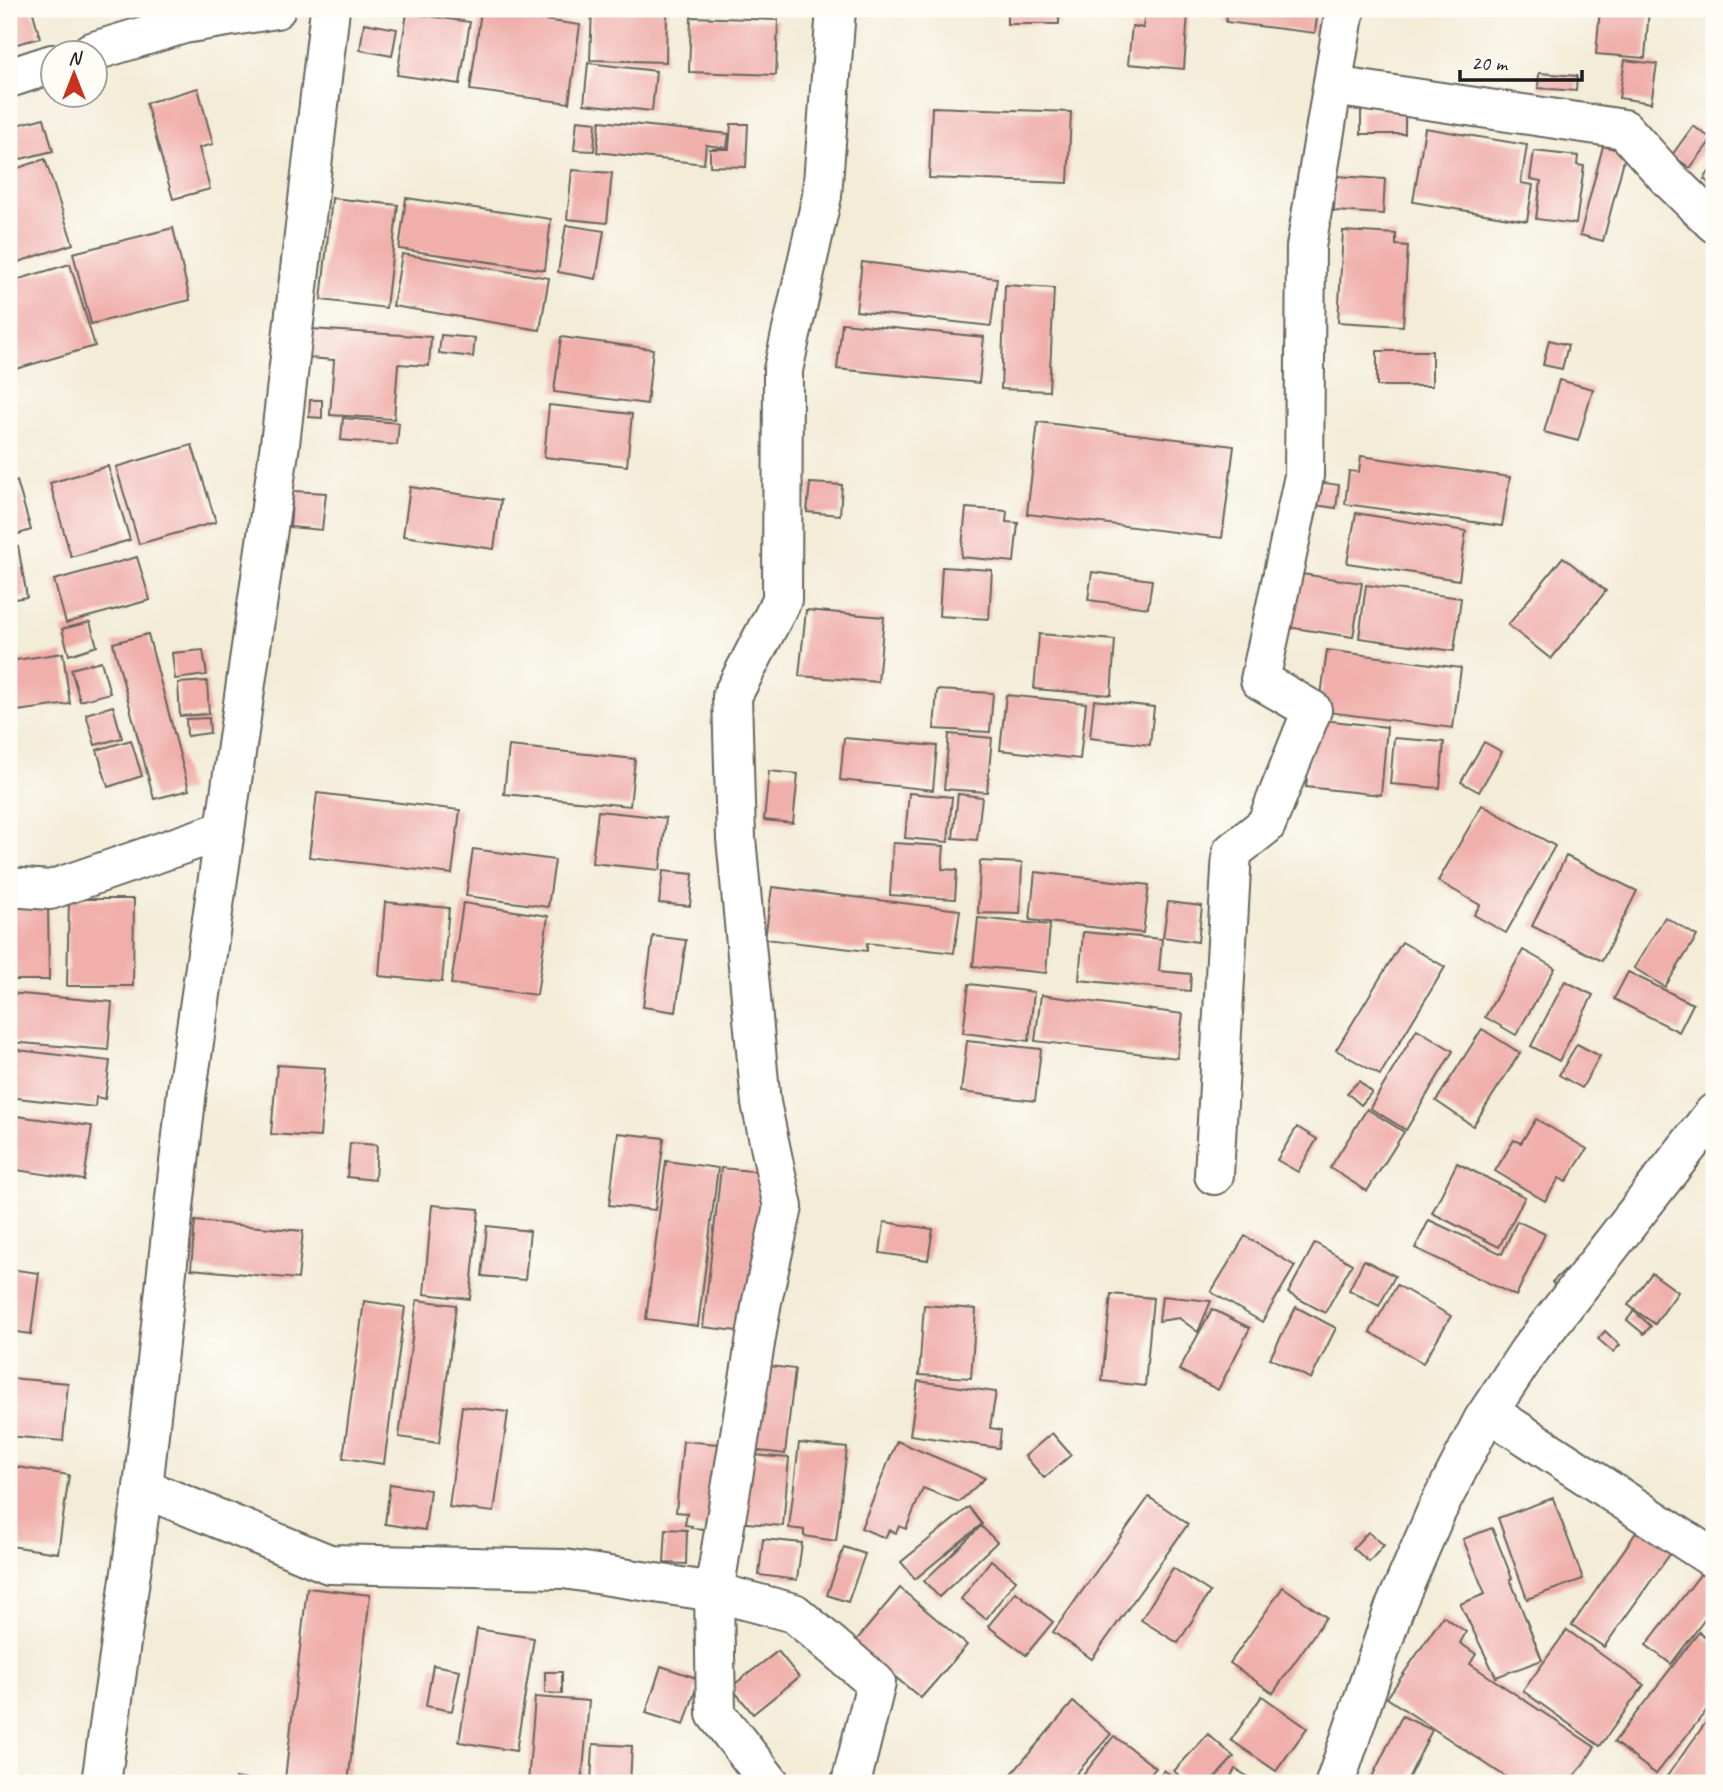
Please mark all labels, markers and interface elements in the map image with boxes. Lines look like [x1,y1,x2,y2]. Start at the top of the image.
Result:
north arrow [38,38,108,108]
scale bar [1460,38,1583,82]
text: N [68,46,83,70]
text: 20 m [1471,50,1509,76]

